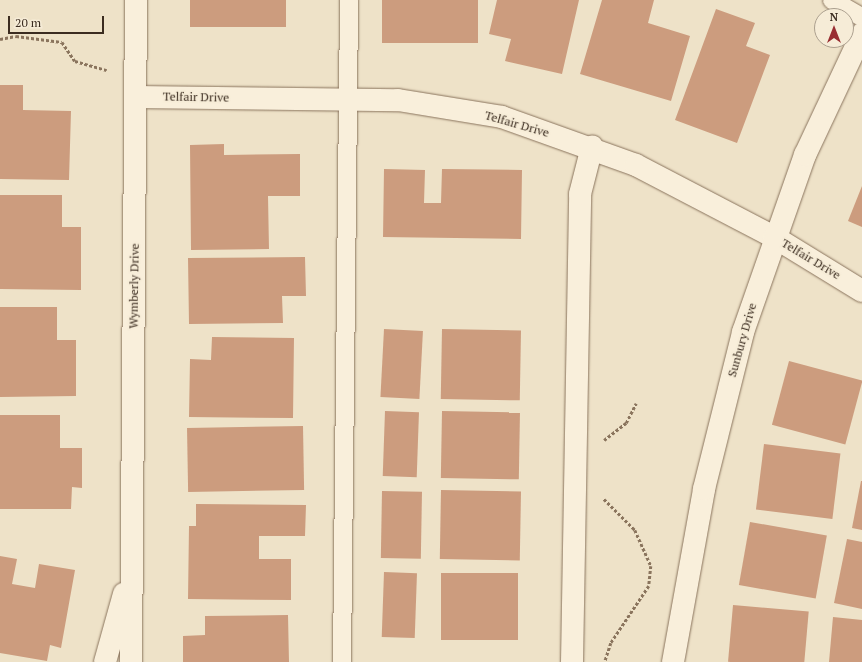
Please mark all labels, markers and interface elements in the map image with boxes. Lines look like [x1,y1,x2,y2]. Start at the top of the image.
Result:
scale bar [10,8,106,34]
north arrow [814,8,854,48]
text: N [830,10,838,24]
text: 20 m [15,15,41,30]
street label: Telfair Drive [163,89,229,105]
street label: Telfair Drive [483,108,551,140]
street label: Telfair Drive [779,236,843,282]
street label: Wymberly Drive [126,243,142,329]
street label: Sunbury Drive [725,301,759,379]

